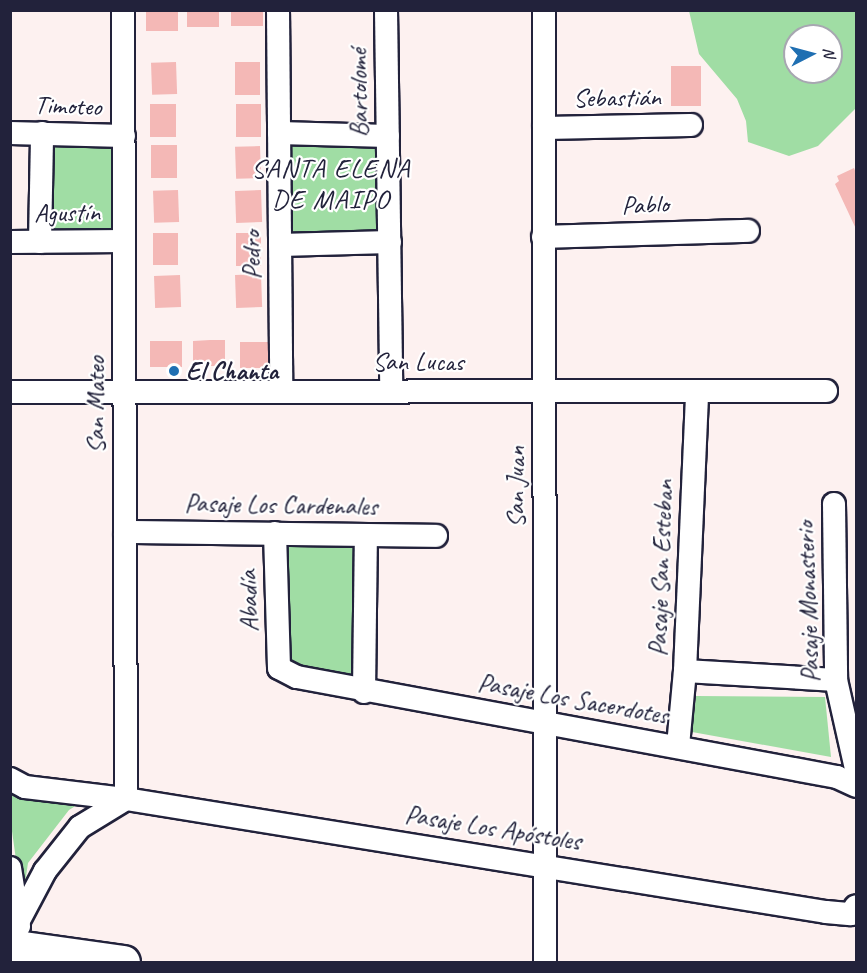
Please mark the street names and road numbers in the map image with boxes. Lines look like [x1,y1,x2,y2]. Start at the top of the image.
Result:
street label: Bartolomé [343,48,375,138]
street label: Sebastián [573,82,661,114]
street label: Timoteo [34,89,102,123]
street label: Pablo [621,189,669,221]
street label: Agustín [34,197,100,229]
street label: Pedro [236,231,268,279]
street label: San Lucas [373,346,463,378]
street label: San Mateo [80,356,112,454]
street label: San Juan [500,447,532,527]
street label: Pasaje San Esteban [642,479,680,657]
street label: Pasaje Los Cardenales [184,488,378,522]
street label: Pasaje Monasterio [790,521,826,683]
street label: Abadía [232,570,266,632]
street label: Pasaje Los Sacerdotes [475,667,671,731]
street label: Pasaje Los Apóstoles [403,799,583,857]

